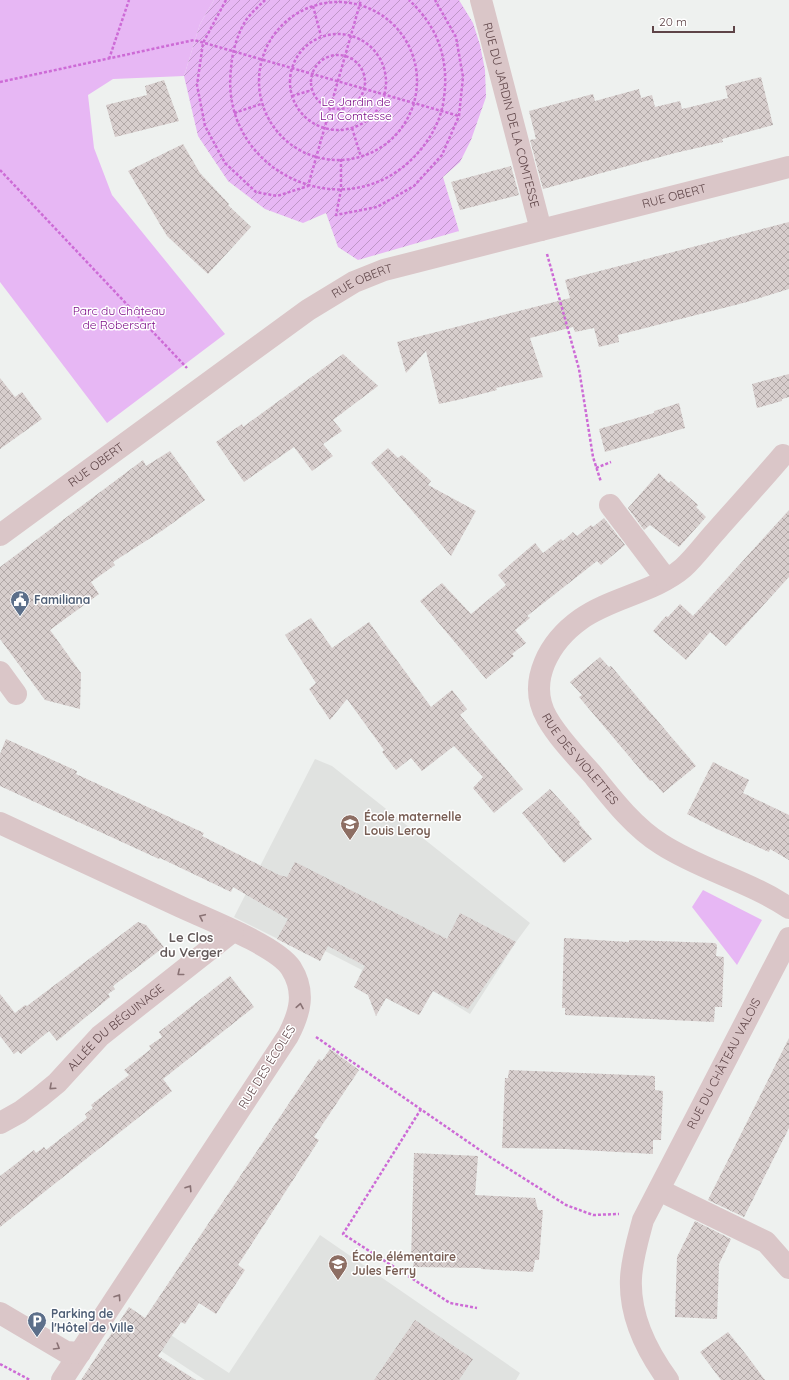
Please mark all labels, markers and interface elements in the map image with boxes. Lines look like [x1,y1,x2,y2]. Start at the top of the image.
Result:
scale bar [653,8,734,34]
text: 20 m [659,14,687,29]
street label: RUE DU JARDIN DE LA COMTESSE [480,21,543,209]
park label: Le Jardin de La Comtesse [320,94,392,123]
street label: RUE OBERT [640,180,708,211]
street label: RUE OBERT [328,260,394,301]
park label: Parc du Château de Robersart [73,303,165,332]
street label: RUE OBERT [65,439,127,490]
public building icon: Familiana [9,589,31,617]
place label: Familiana [34,592,90,607]
street label: RUE DES VIOLETTES [539,710,622,808]
place label: École maternelle Louis Leroy [364,809,462,838]
school or university icon: École maternelle Louis Leroy [339,813,361,841]
one-way arrow [199,914,207,922]
district label: Le Clos du Verger [160,929,223,960]
one-way arrow [178,968,185,975]
street label: ALLÉE DU BÉGUINAGE [64,980,167,1074]
street label: RUE DU CHÂTEAU VALOIS [683,995,764,1132]
one-way arrow [295,1003,303,1009]
street label: RUE DES ÉCOLES [235,1022,298,1111]
one-way arrow [49,1082,57,1090]
one-way arrow [185,1186,192,1193]
place label: École élémentaire Jules Ferry [352,1249,456,1278]
school or university icon: École élémentaire Jules Ferry [327,1253,349,1281]
one-way arrow [113,1294,121,1301]
place label: Parking de l'Hôtel de Ville [51,1306,134,1335]
parking icon: Parking de l'Hôtel de Ville [26,1310,48,1338]
one-way arrow [53,1342,60,1349]

